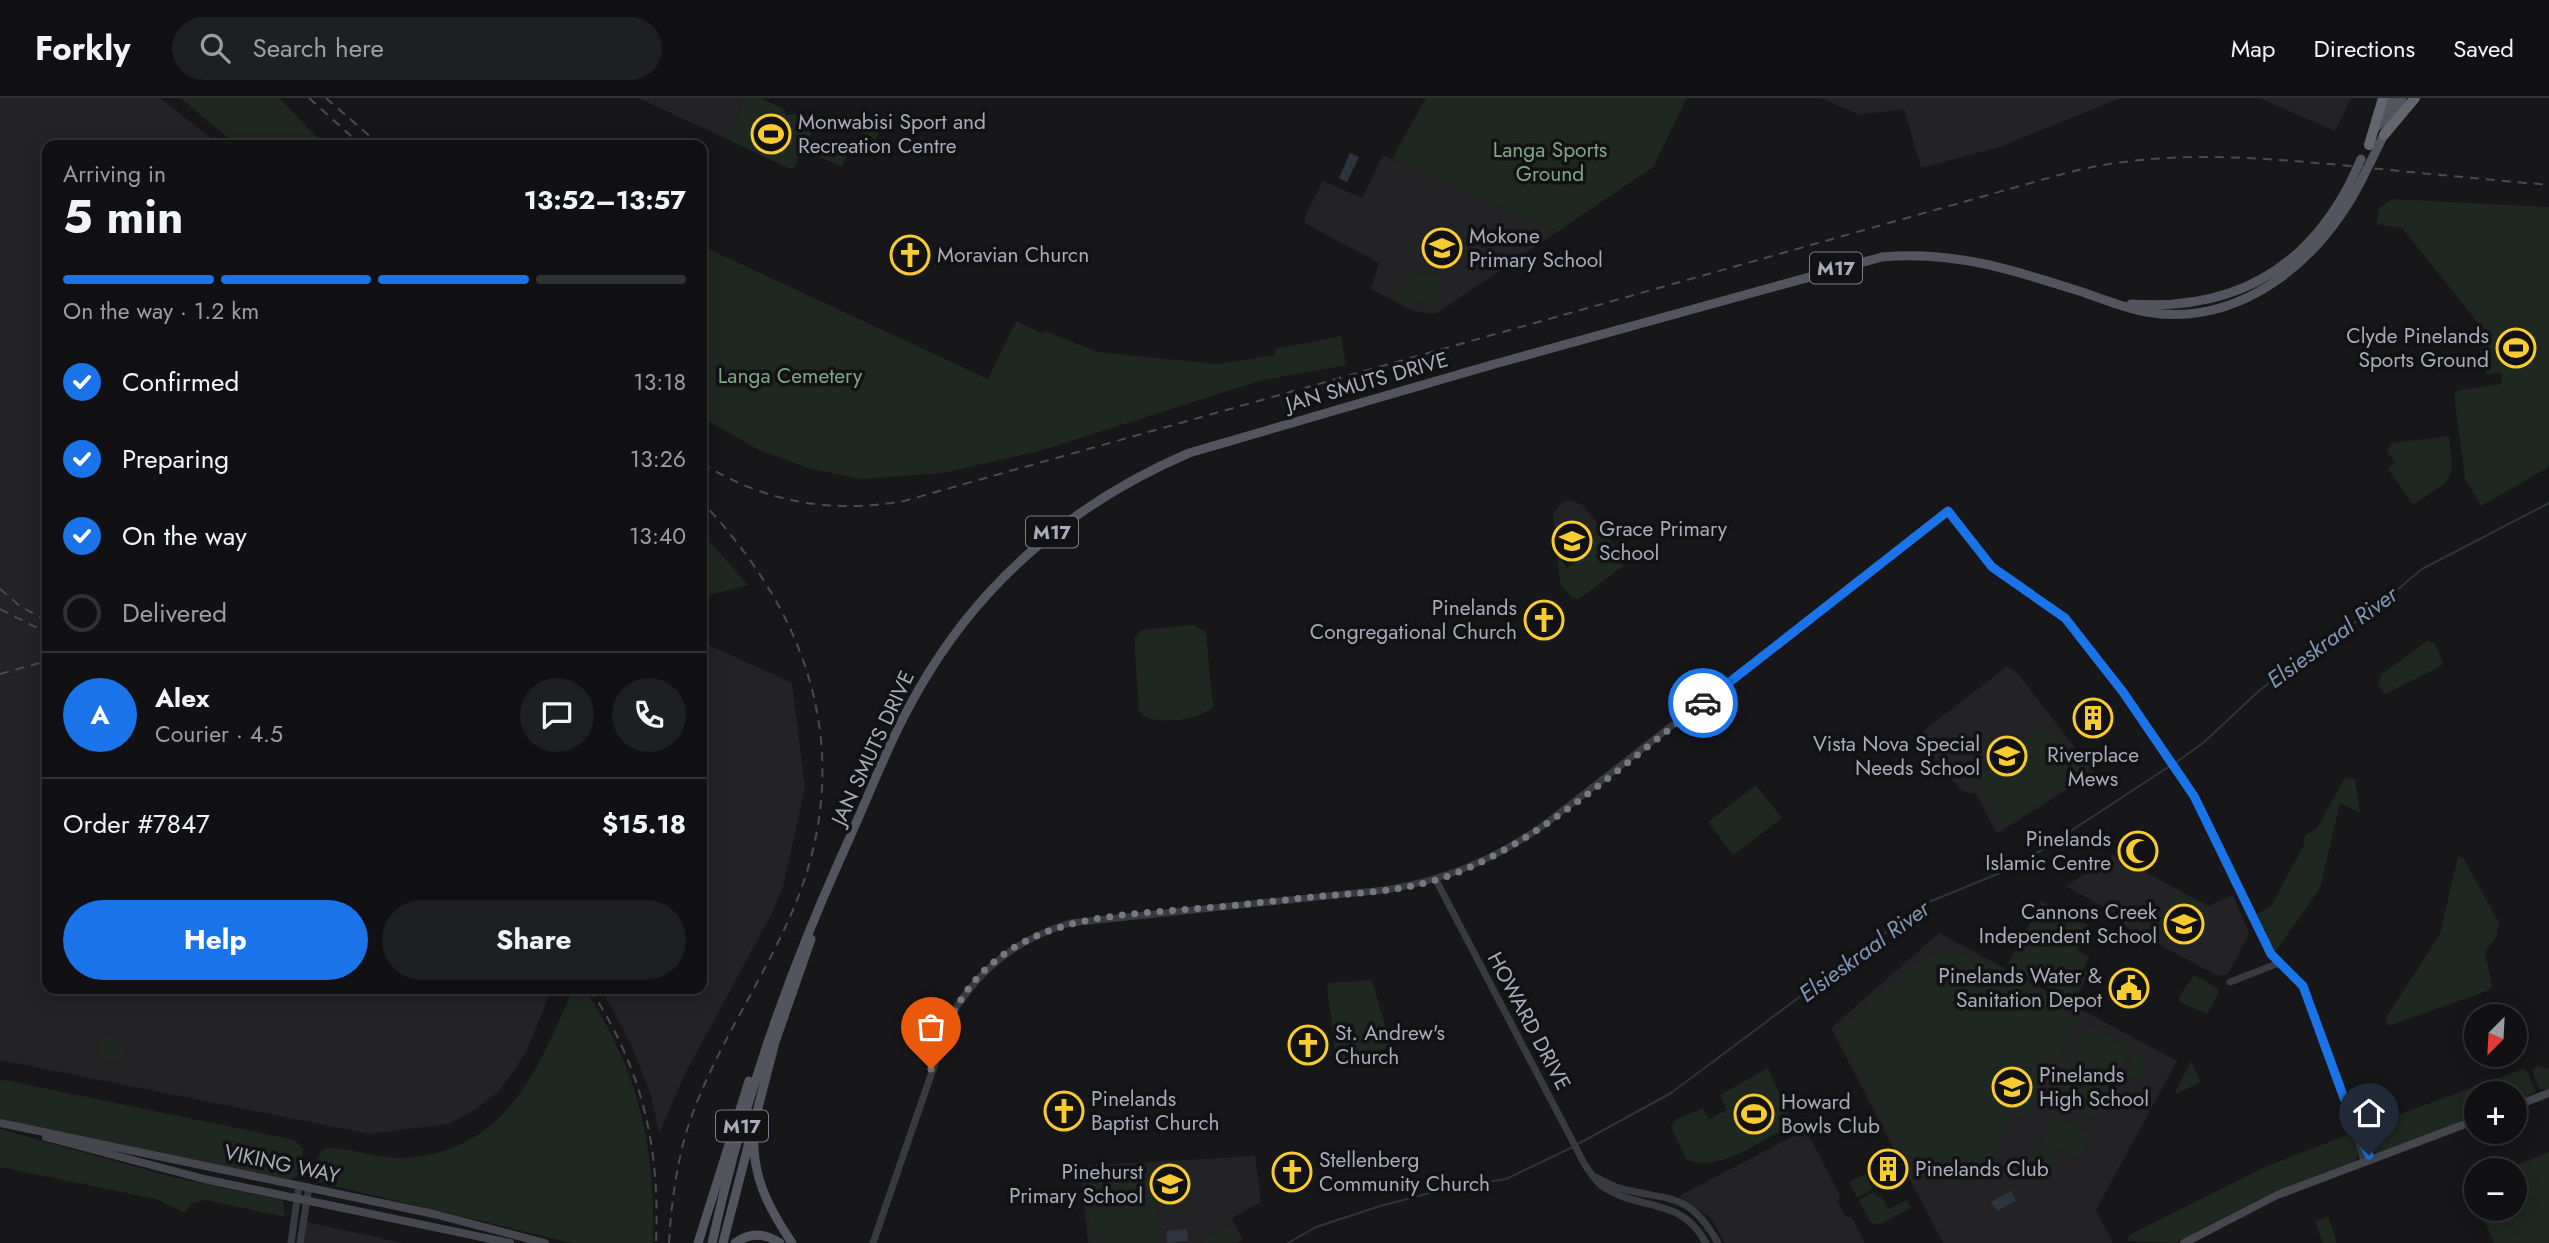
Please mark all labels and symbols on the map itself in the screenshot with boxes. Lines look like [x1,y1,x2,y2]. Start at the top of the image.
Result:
place label: Monwabisi Sport and Recreation Centre [798,107,986,161]
sports icon: Monwabisi Sport and Recreation Centre [750,113,792,155]
park label: Langa Sports Ground [1493,135,1607,189]
place label: Mokone Primary School [1469,221,1603,275]
school or university icon: Mokone Primary School [1421,227,1463,269]
church icon: Moravian Churcn [889,234,931,276]
place label: Moravian Churcn [937,240,1089,270]
road number: M17 [1810,252,1862,284]
place label: Clyde Pinelands Sports Ground [2346,321,2489,375]
sports icon: Clyde Pinelands Sports Ground [2495,327,2537,369]
street label: JAN SMUTS DRIVE [1280,345,1452,420]
park label: Langa Cemetery [718,361,863,391]
place label: Grace Primary School [1599,514,1728,568]
road number: M17 [1026,516,1078,547]
school or university icon: Grace Primary School [1551,520,1593,562]
water label: Elsieskraal River [2259,577,2406,696]
place label: Pinelands Congregational Church [1310,593,1517,647]
church icon: Pinelands Congregational Church [1523,599,1565,641]
street label: JAN SMUTS DRIVE [823,666,922,833]
courier [1668,668,1738,738]
building icon: Riverplace Mews [2072,697,2114,739]
place label: Vista Nova Special Needs School [1813,729,1980,783]
school or university icon: Vista Nova Special Needs School [1986,735,2028,777]
place label: Riverplace Mews [2047,740,2139,794]
place label: Pinelands Islamic Centre [1985,824,2111,878]
mosque icon: Pinelands Islamic Centre [2117,830,2159,872]
water label: Elsieskraal River [1791,891,1938,1010]
place label: Cannons Creek Independent School [1979,897,2158,951]
school or university icon: Cannons Creek Independent School [2163,903,2205,945]
street label: HOWARD DRIVE [1480,947,1578,1095]
place label: Pinelands Water & Sanitation Depot [1938,961,2102,1015]
public building icon: Pinelands Water & Sanitation Depot [2108,967,2150,1009]
pin [901,997,961,1069]
north arrow [2464,1004,2527,1068]
place label: St. Andrew's Church [1335,1018,1445,1072]
church icon: St. Andrew's Church [1287,1024,1329,1066]
place label: Pinelands High School [2039,1060,2149,1114]
school or university icon: Pinelands High School [1991,1066,2033,1108]
pin [2339,1083,2399,1155]
place label: Pinelands Baptist Church [1091,1084,1219,1138]
place label: Howard Bowls Club [1781,1087,1880,1141]
church icon: Pinelands Baptist Church [1043,1090,1085,1132]
sports icon: Howard Bowls Club [1733,1093,1775,1135]
road number: M17 [716,1110,768,1142]
street label: VIKING WAY [221,1137,343,1191]
place label: Stellenberg Community Church [1319,1145,1490,1199]
building icon: Pinelands Club [1867,1148,1909,1190]
church icon: Stellenberg Community Church [1271,1151,1313,1193]
place label: Pinelands Club [1915,1154,2049,1184]
place label: Pinehurst Primary School [1009,1157,1143,1211]
school or university icon: Pinehurst Primary School [1149,1163,1191,1205]

